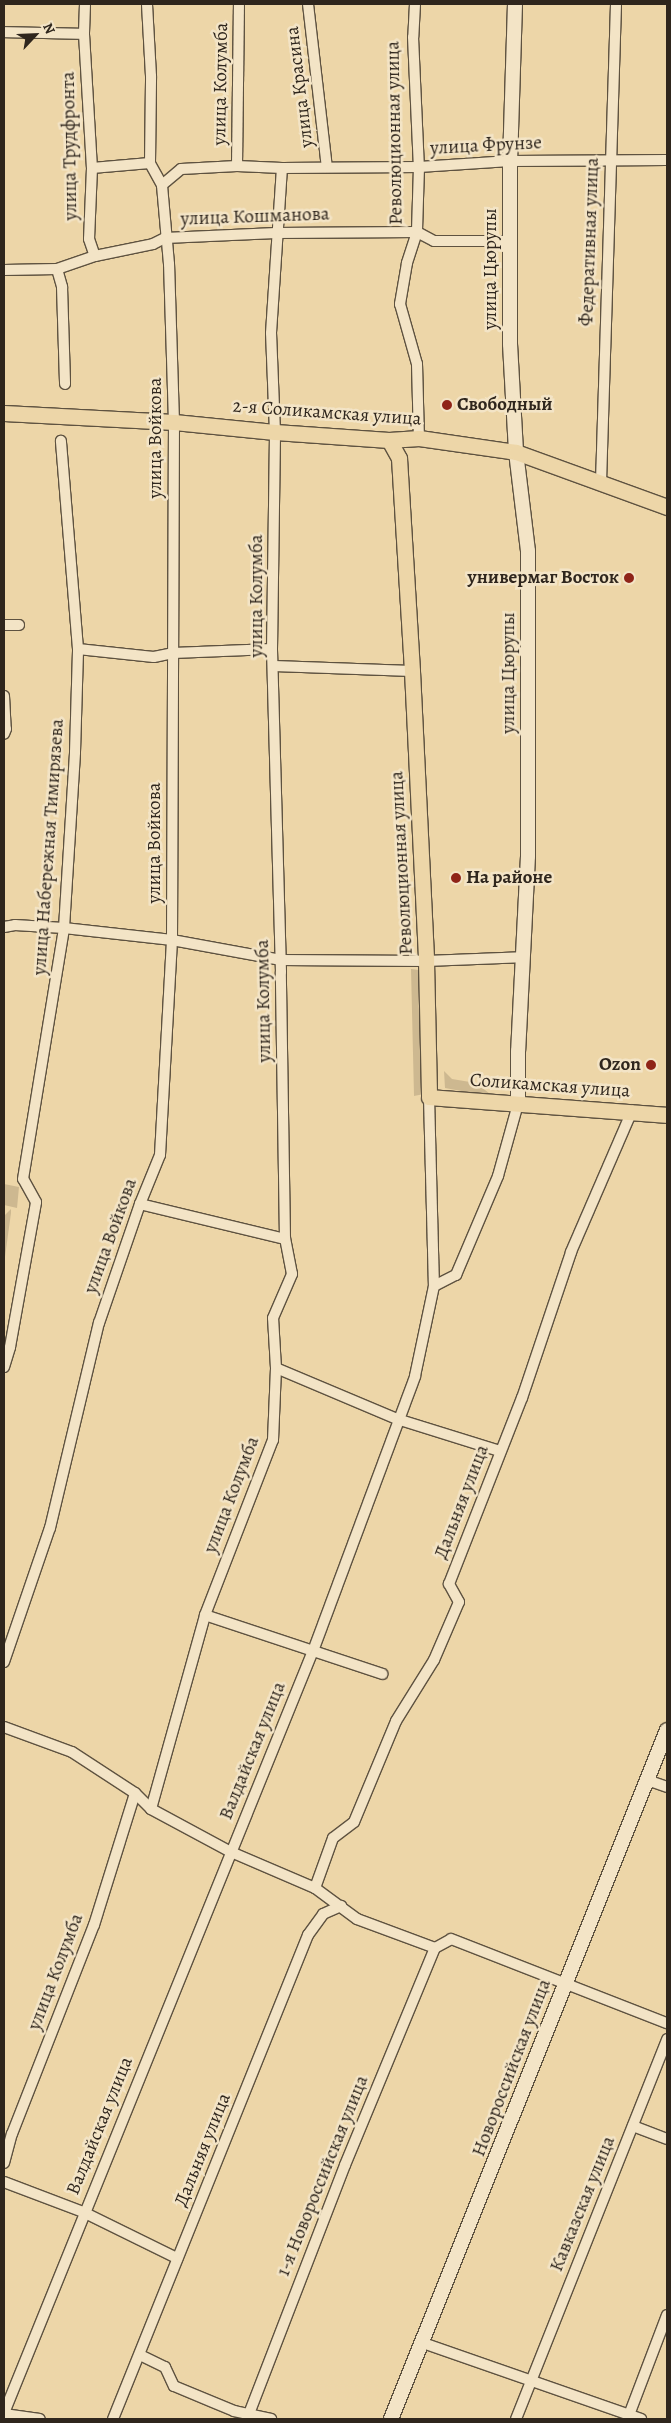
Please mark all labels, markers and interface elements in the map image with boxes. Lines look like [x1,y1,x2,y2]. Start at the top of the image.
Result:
north arrow [10,10,60,60]
text: N [38,20,60,37]
street label: улица Колумба [209,22,233,146]
street label: улица Красина [281,25,319,149]
street label: Революционная улица [382,41,408,225]
street label: улица Трудфронта [57,71,83,221]
street label: улица Фрунзе [430,132,542,160]
street label: Федеративная улица [576,157,604,327]
street label: улица Кошманова [180,203,330,231]
street label: улица Цюрупы [480,208,502,330]
street label: улица Войкова [145,377,167,499]
place label: Свободный [457,394,553,416]
street label: 2-я Соликамская улица [232,395,422,431]
marker: Свободный [441,399,453,411]
street label: улица Колумба [246,535,268,657]
place label: универмаг Восток [468,567,619,589]
marker: универмаг Восток [623,572,635,584]
street label: улица Цюрупы [498,612,520,734]
street label: улица Набережная Тимирязева [29,718,69,976]
street label: Революционная улица [386,771,418,955]
street label: улица Войкова [144,782,166,904]
place label: На районе [466,867,552,889]
marker: На районе [450,872,462,884]
street label: улица Колумба [252,939,276,1063]
place label: Ozon [599,1054,641,1076]
marker: Ozon [645,1059,657,1071]
street label: Соликамская улица [469,1069,631,1103]
street label: улица Войкова [80,1175,142,1297]
street label: улица Колумба [199,1434,265,1556]
street label: Дальняя улица [430,1442,494,1562]
street label: Валдайская улица [215,1679,291,1823]
street label: улица Колумба [23,1911,89,2033]
street label: Новороссийская улица [468,1976,556,2160]
street label: Валдайская улица [62,2054,138,2198]
street label: 1-я Новороссийская улица [272,2072,374,2280]
street label: Дальняя улица [170,2090,236,2210]
street label: Кавказская улица [545,2133,621,2275]

